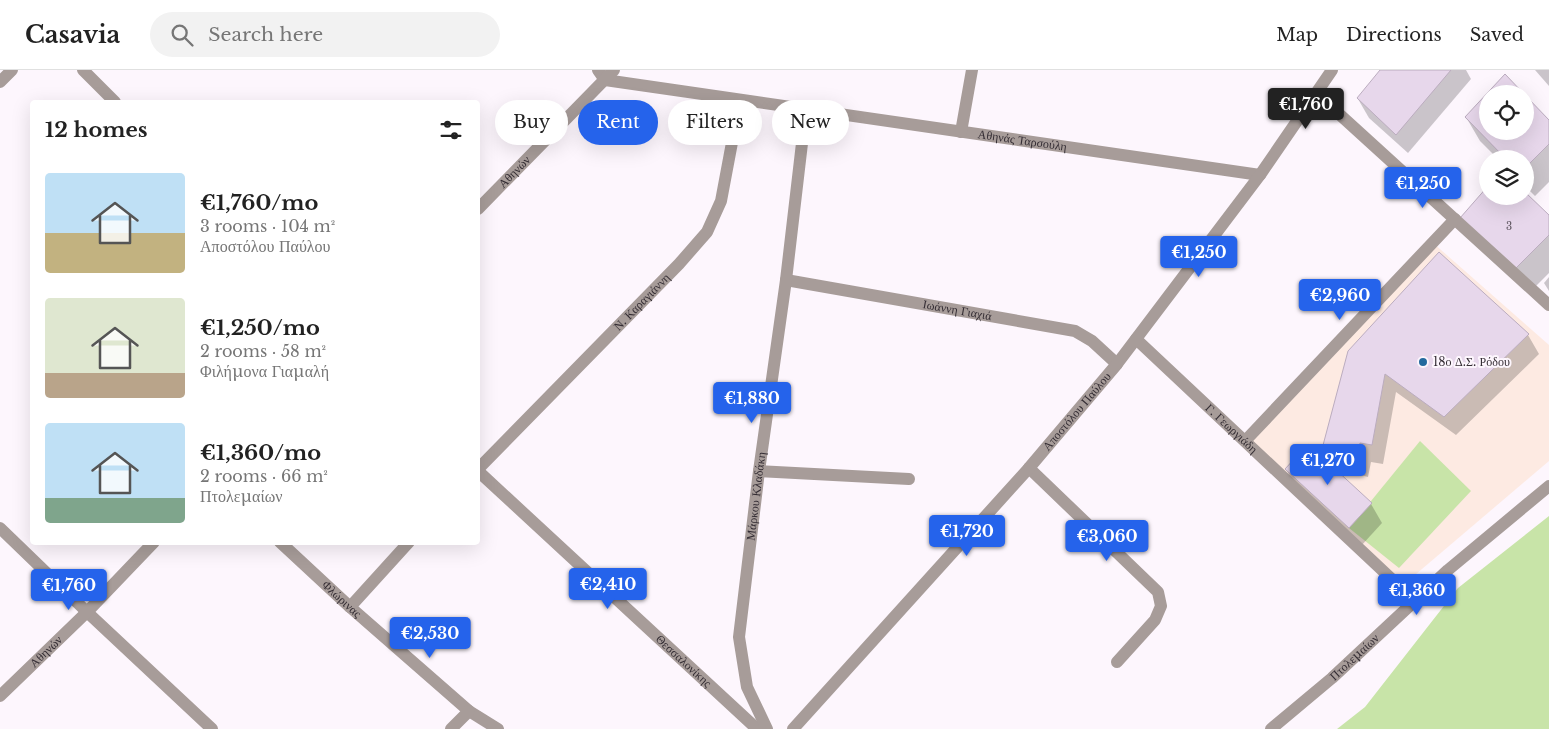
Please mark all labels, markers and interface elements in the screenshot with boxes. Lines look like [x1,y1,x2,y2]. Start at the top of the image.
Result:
search box [150,12,500,57]
text: Casavia [25,20,120,49]
icon: search [168,21,196,49]
text: Search here [208,23,323,46]
text: Map [1276,24,1318,46]
text: Directions [1346,24,1442,46]
text: Saved [1470,24,1524,46]
map controls [1479,85,1534,205]
button: locate [1479,85,1534,140]
pin: €1,760 [1265,88,1347,130]
text: €1,760 [1279,94,1333,114]
chip: Buy [495,100,568,145]
chip: Rent [578,100,658,145]
chip: Filters [668,100,762,145]
chip: New [772,100,849,145]
icon: filters [437,116,465,144]
text: 12 homes [45,117,148,143]
street label: Αθηνάς Ταρσούλη [977,126,1068,154]
button: layers [1479,150,1534,205]
street label: Αθηνών [495,152,534,191]
pin: €1,250 [1382,166,1464,209]
text: €1,250 [1395,173,1451,193]
text: €1,760/mo [200,190,318,216]
icon: home [85,193,145,253]
text: 3 rooms · 104 m² [200,216,335,236]
house number: 3 [1506,220,1512,233]
text: Αποστόλου Παύλου [200,236,331,256]
pin: €1,250 [1158,236,1240,278]
text: €1,250 [1171,242,1227,262]
street label: Ν. Καραγιάννη [610,270,673,333]
pin: €2,960 [1299,278,1381,321]
text: €2,960 [1310,285,1370,305]
street label: Ιωάννη Γιαχιά [922,296,994,323]
text: €1,250/mo [200,315,320,341]
icon: home [85,318,145,378]
text: 2 rooms · 58 m² [200,341,326,361]
place label: 18ο Δ.Σ. Ρόδου [1433,354,1510,369]
marker: 18ο Δ.Σ. Ρόδου [1417,356,1429,368]
text: Φιλήμονα Γιαμαλή [200,361,329,381]
street label: Αποστόλου Παύλου [1039,369,1114,453]
pin: €1,880 [711,382,793,424]
text: €1,880 [724,388,780,408]
street label: Γ. Γεωργιάδη [1203,400,1261,456]
text: €1,360/mo [200,440,321,466]
icon: home [85,443,145,503]
pin: €1,270 [1287,444,1369,486]
text: €1,270 [1301,450,1355,470]
street label: Μάρκου Κλαδάκη [743,451,769,541]
text: 2 rooms · 66 m² [200,466,328,486]
text: Πτολεμαίων [200,486,282,506]
pin: €1,720 [926,514,1008,557]
pin: €3,060 [1066,520,1148,562]
text: €1,720 [940,521,994,541]
text: €3,060 [1076,526,1138,546]
pin: €1,760 [28,568,110,611]
pin: €2,410 [567,568,649,610]
text: €2,410 [580,574,636,594]
pin: €1,360 [1376,574,1458,616]
text: €1,760 [42,575,96,595]
street label: Φλώρινας [319,577,365,621]
text: €1,360 [1389,580,1445,600]
pin: €2,530 [389,616,471,659]
text: €2,530 [401,623,459,643]
street label: Πτολεμαίων [1326,630,1382,683]
street label: Θεσσαλονίκης [653,631,715,690]
street label: Αθηνών [26,632,66,670]

